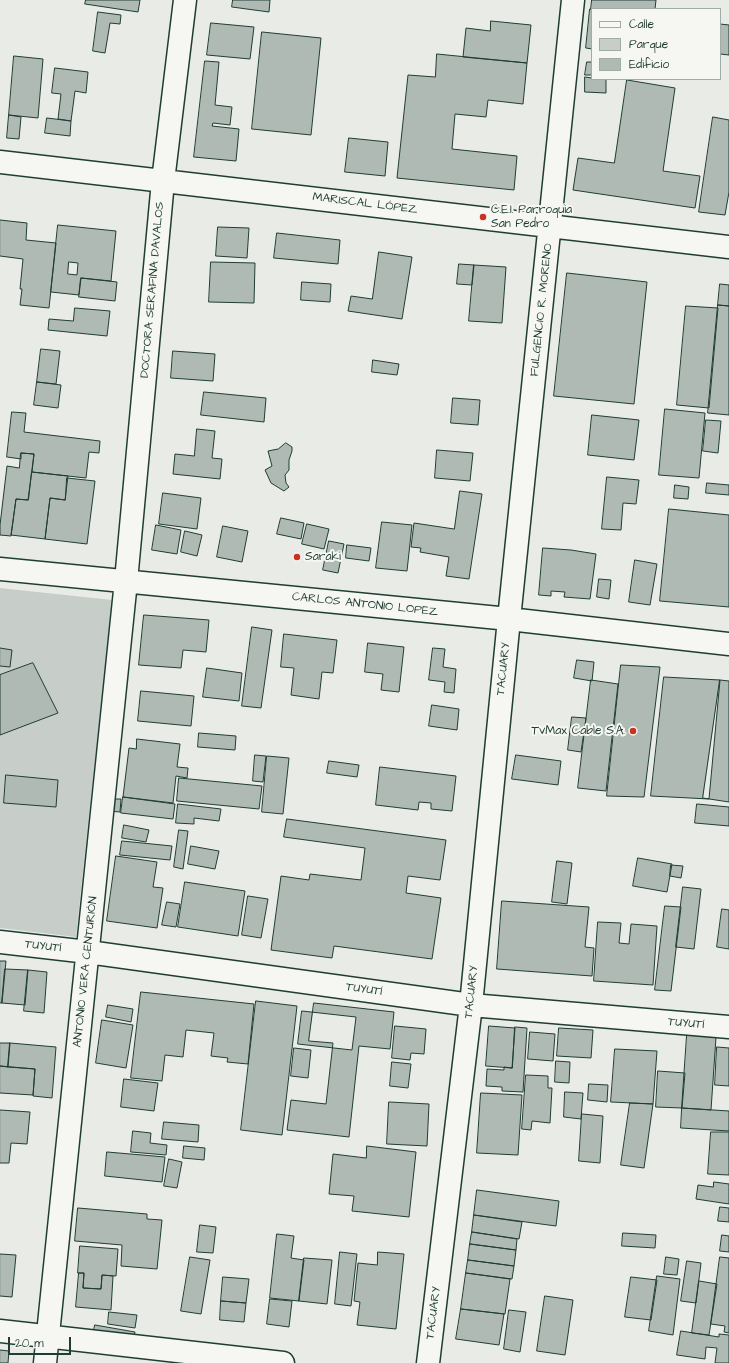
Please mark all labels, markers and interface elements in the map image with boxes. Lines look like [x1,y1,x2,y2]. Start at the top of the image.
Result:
legend [591,8,721,80]
text: Calle [629,16,654,33]
text: Parque [629,36,668,53]
text: Edificio [629,56,669,73]
street label: MARISCAL LÓPEZ [312,190,418,218]
street label: DOCTORA SERAFINA DAVALOS [138,201,168,379]
place label: C.E.I. Parroquia San Pedro [491,203,572,231]
marker: C.E.I. Parroquia San Pedro [478,212,488,222]
street label: FULGENCIO R. MORENO [528,243,556,377]
place label: Saraki [305,550,341,564]
marker: Saraki [292,552,302,562]
street label: CARLOS ANTONIO LOPEZ [291,590,439,620]
street label: TACUARY [494,642,514,696]
place label: TvMax Cable S.A. [532,724,625,738]
marker: TvMax Cable S.A. [628,726,638,736]
street label: ANTONIO VERA CENTURIÓN [71,896,101,1048]
street label: TUYUTÍ [24,938,62,956]
street label: TACUARY [462,965,482,1019]
street label: TUYUTÍ [345,980,383,1000]
street label: TUYUTÍ [667,1015,705,1033]
street label: TACUARY [424,1286,444,1340]
scale bar [10,1329,73,1355]
text: 20 m [15,1335,44,1352]

